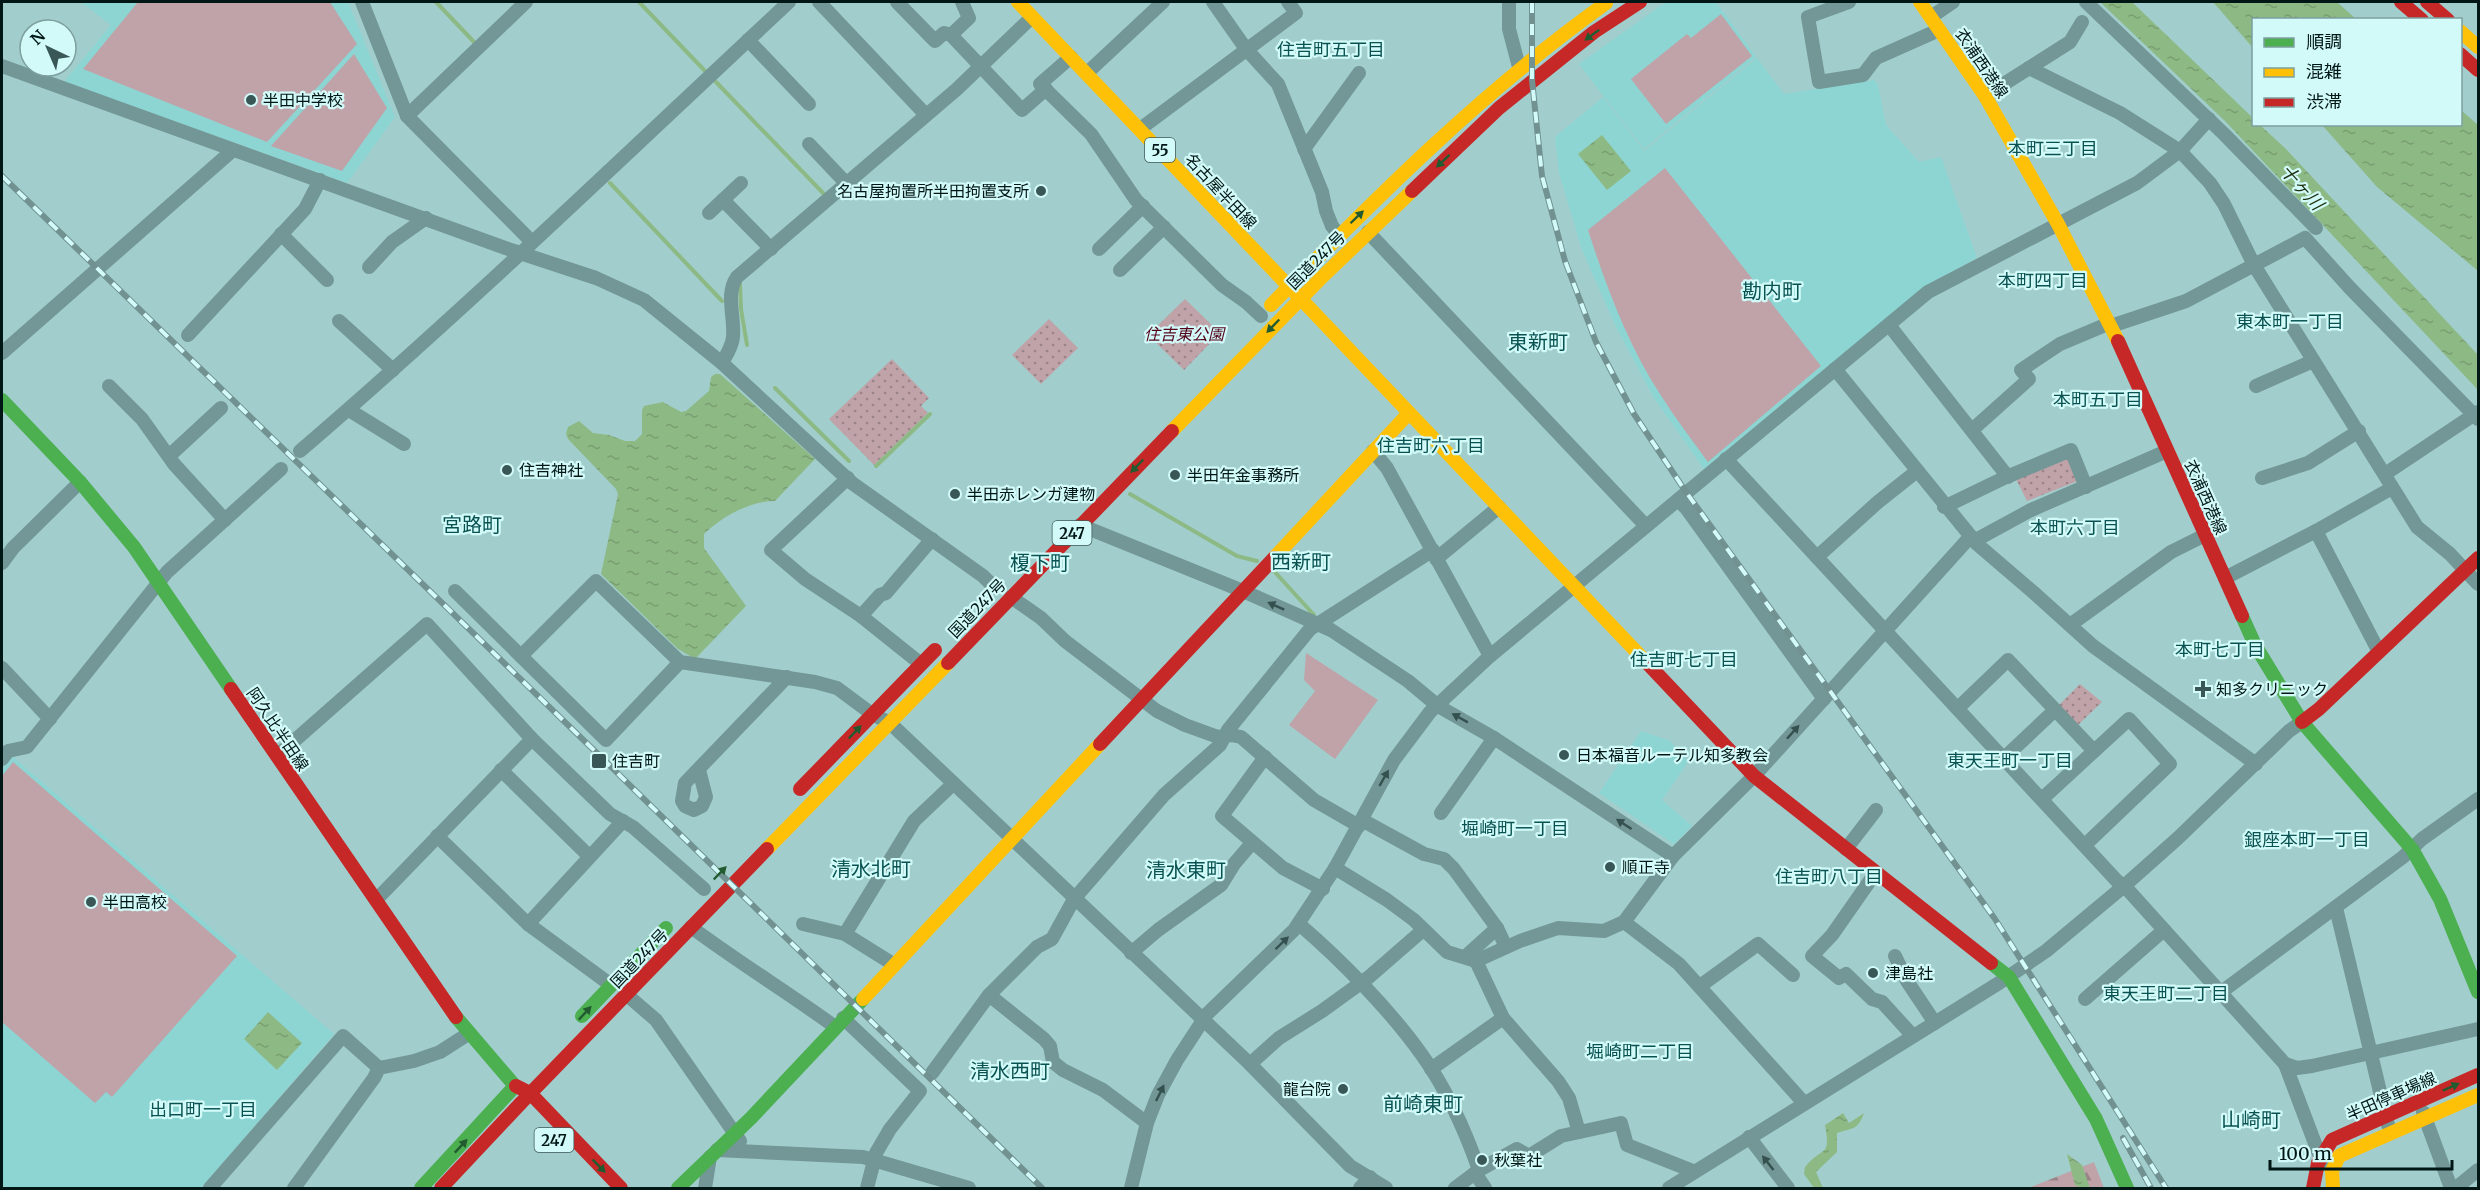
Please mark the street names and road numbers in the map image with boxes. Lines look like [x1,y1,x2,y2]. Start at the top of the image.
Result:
street label: 衣浦西港線 [1951,24,2013,102]
road number: 55 [1145,138,1175,162]
street label: 名古屋半田線 [1181,149,1261,233]
street label: 国道247号 [1283,227,1349,293]
street label: 衣浦西港線 [2181,456,2231,538]
road number: 247 [1052,521,1092,545]
street label: 国道247号 [944,574,1010,642]
street label: 阿久比半田線 [243,684,313,774]
street label: 国道247号 [606,924,672,992]
street label: 半田停車場線 [2343,1067,2439,1125]
road number: 247 [534,1128,574,1152]

